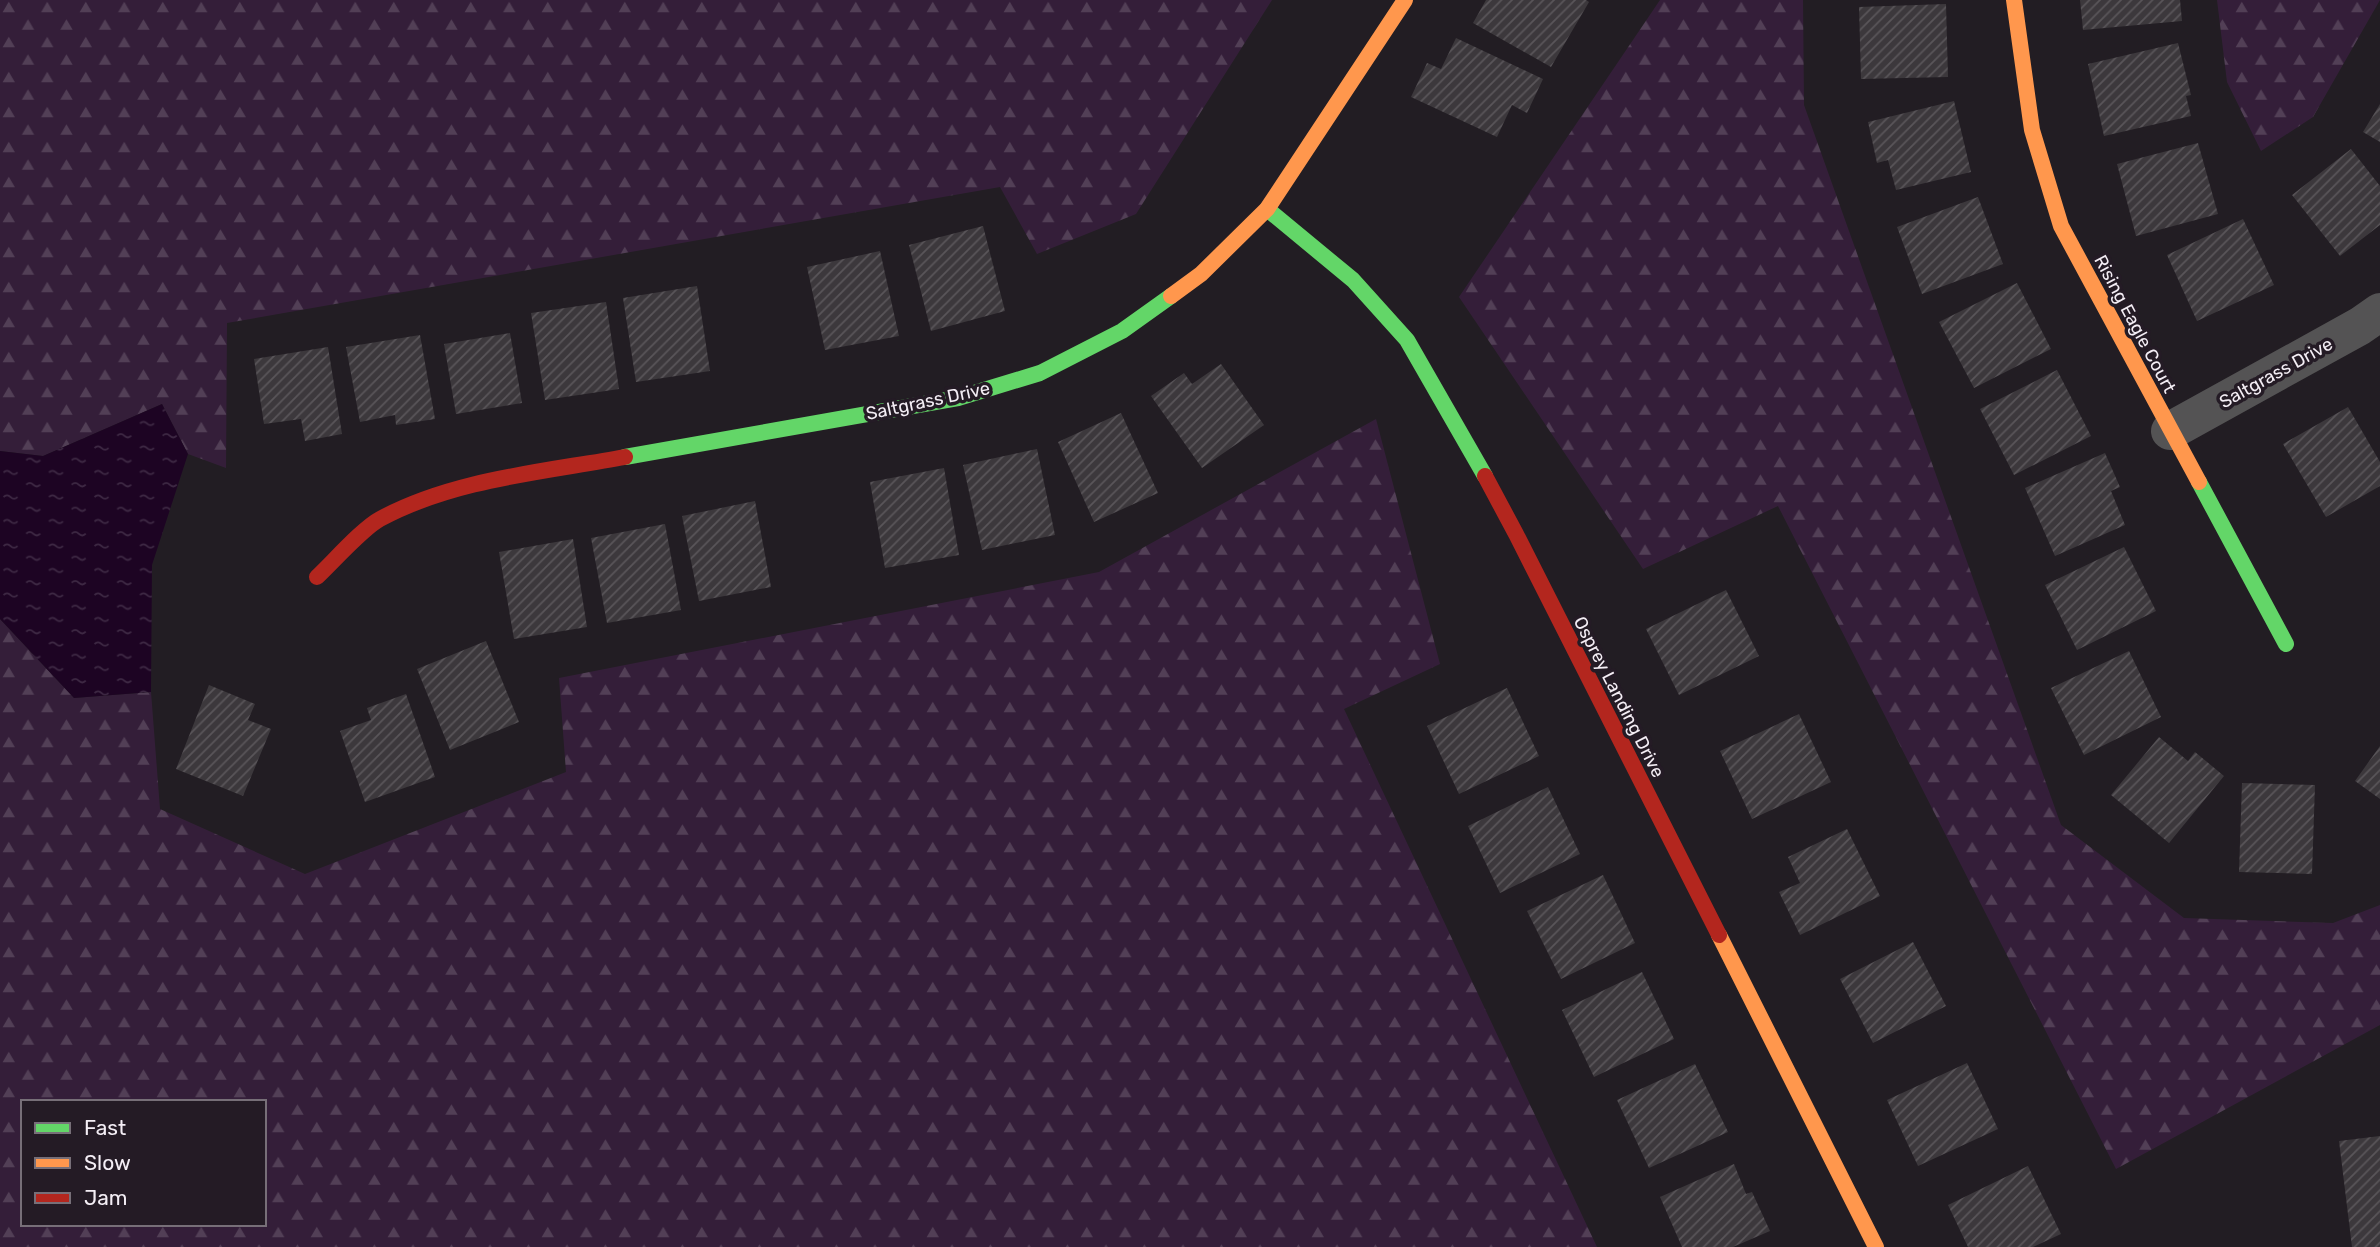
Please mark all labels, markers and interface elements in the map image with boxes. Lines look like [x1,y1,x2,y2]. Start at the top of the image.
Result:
street label: Rising Eagle Court [2089,251,2181,397]
street label: Saltgrass Drive [2216,333,2336,413]
street label: Saltgrass Drive [864,377,992,425]
street label: Osprey Landing Drive [1569,613,1669,781]
legend [21,1100,266,1226]
text: Fast [84,1115,126,1140]
text: Slow [84,1150,131,1175]
text: Jam [84,1185,128,1210]

